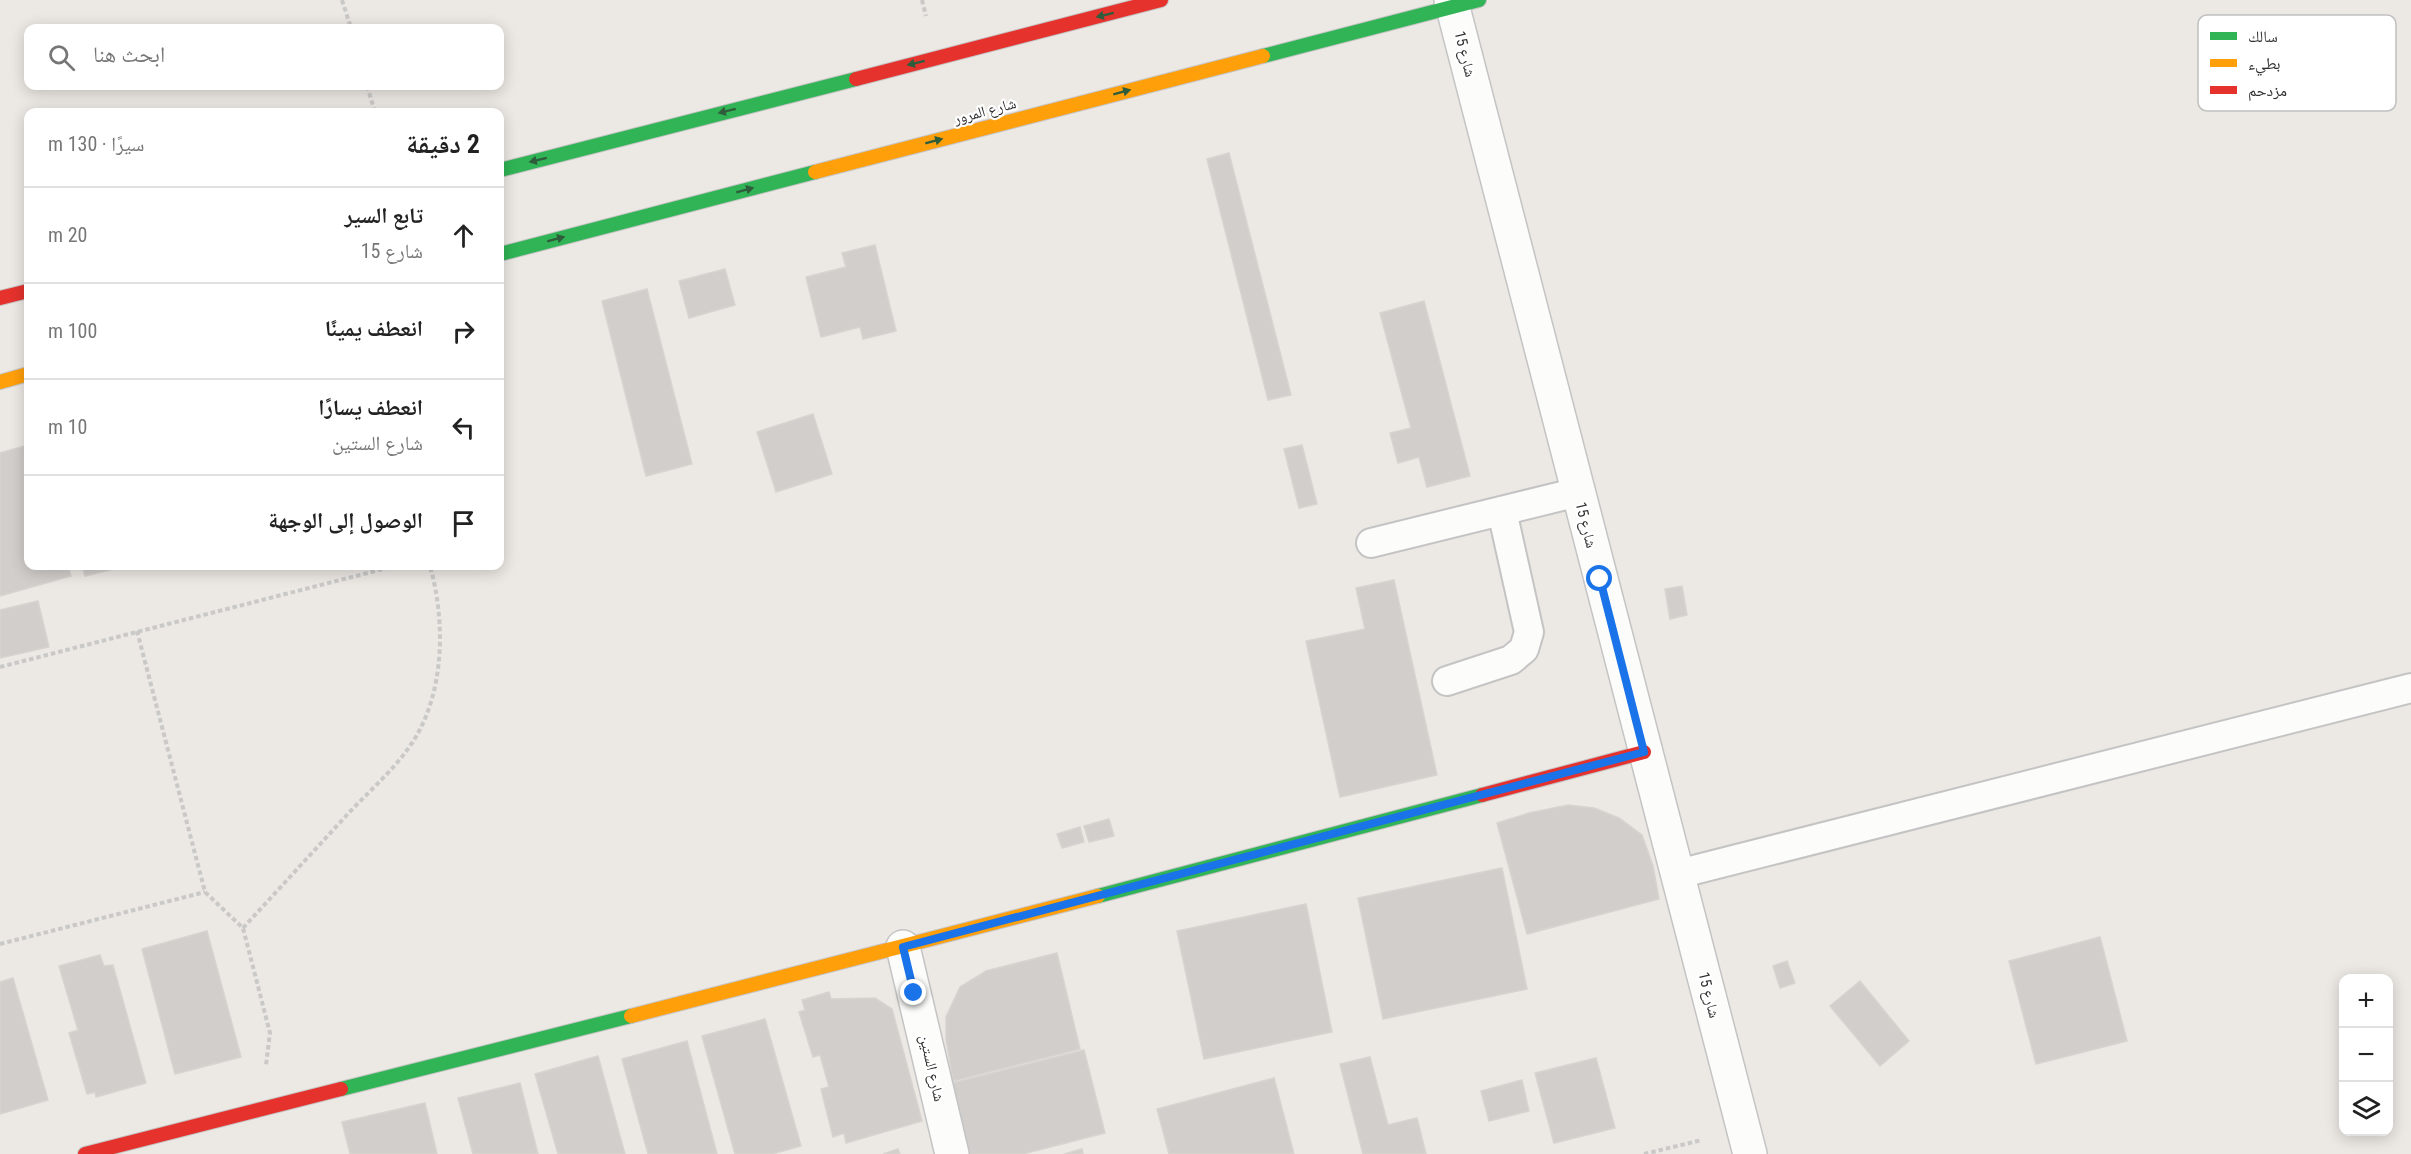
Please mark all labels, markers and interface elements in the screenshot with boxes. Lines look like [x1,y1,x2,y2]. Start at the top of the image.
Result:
one-way arrow [1095,10,1114,20]
legend [2198,15,2396,111]
search box [24,24,504,90]
text: سالك [2248,27,2278,46]
street label: شارع 15 [1450,29,1479,79]
icon: search [45,41,78,74]
text: ابحث هنا [93,42,165,67]
text: بطيء [2248,54,2280,76]
one-way arrow [906,58,925,68]
text: مزدحم [2248,81,2287,101]
one-way arrow [1113,87,1132,97]
street label: شارع المرور [951,94,1019,129]
one-way arrow [718,107,736,117]
text: 2 دقيقة [406,129,480,159]
text: سيرًا · 130 m [48,132,145,156]
one-way arrow [925,136,943,146]
one-way arrow [529,155,547,165]
one-way arrow [736,185,754,194]
text: تابع السير [345,203,423,228]
icon: ahead [447,219,480,252]
text: 20 m [48,223,87,247]
one-way arrow [547,233,565,243]
text: شارع 15 [361,239,423,263]
icon: right [447,315,480,348]
text: انعطف يمينًا [325,316,423,341]
text: 100 m [48,319,97,343]
text: انعطف يسارًا [318,395,423,420]
icon: left [447,411,480,444]
text: 10 m [48,415,87,439]
text: شارع الستين [332,431,423,455]
street label: شارع 15 [1571,500,1600,550]
icon: arrive [447,507,480,540]
text: الوصول إلى الوجهة [268,508,423,533]
route start [1586,565,1612,591]
street label: شارع 15 [1694,970,1723,1020]
map controls [2339,974,2393,1136]
button: + [2339,974,2393,1028]
route end [900,979,926,1005]
button: − [2339,1028,2393,1082]
street label: شارع الستين [915,1033,948,1104]
button: layers [2339,1082,2393,1136]

